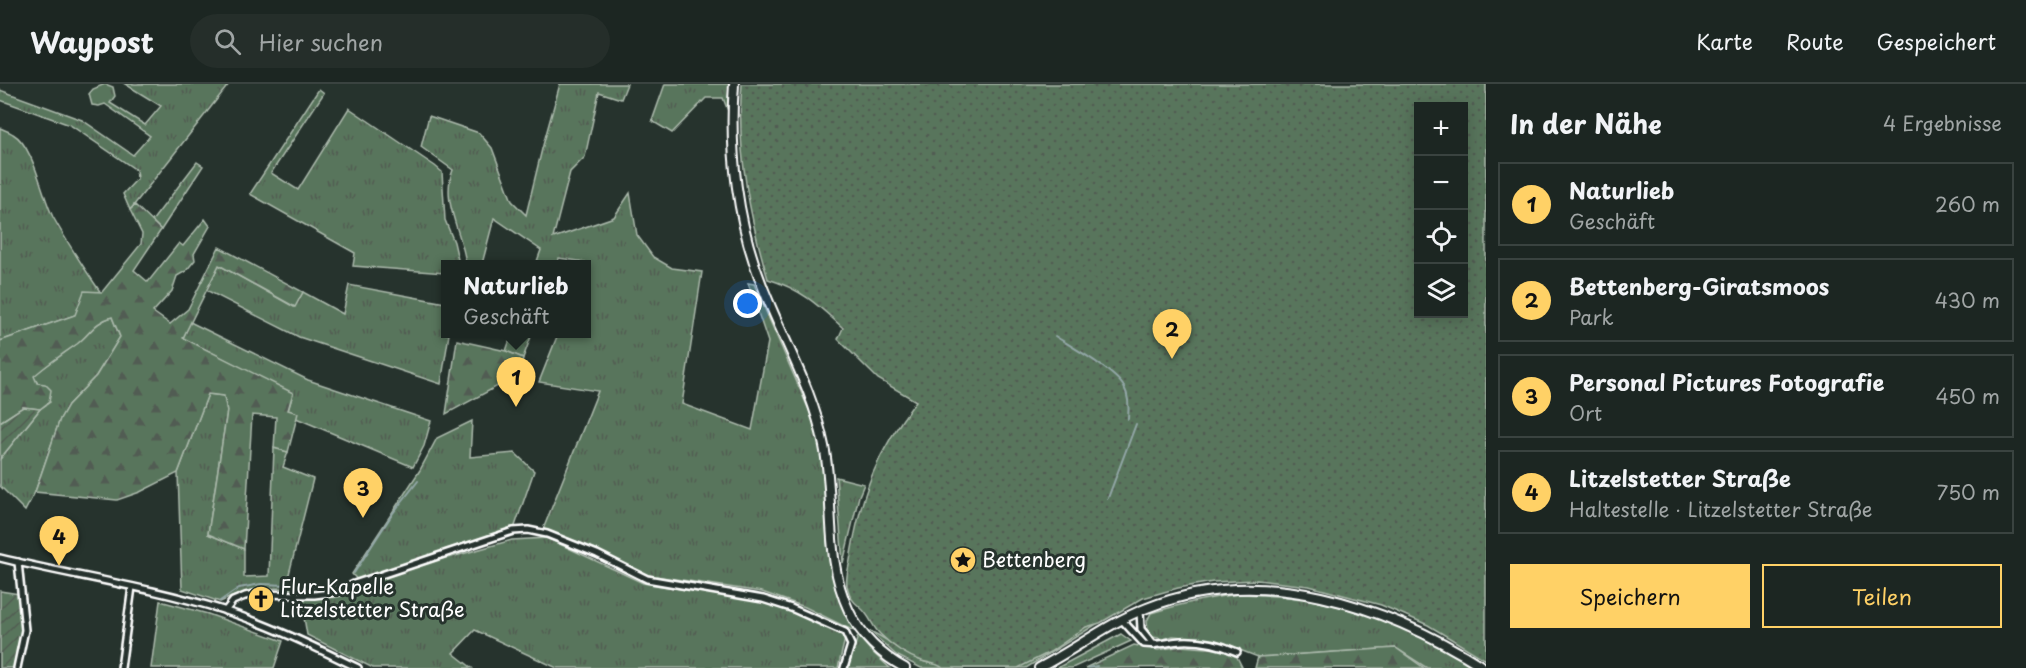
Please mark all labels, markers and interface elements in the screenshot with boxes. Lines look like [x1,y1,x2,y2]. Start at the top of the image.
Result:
search box [190,14,610,68]
text: Waypost [30,20,154,63]
icon: search [211,25,244,58]
text: Hier suchen [259,25,383,58]
text: Karte [1696,25,1753,57]
text: Route [1786,25,1844,57]
text: Gespeichert [1877,25,1996,57]
map controls [1414,102,1468,318]
button: + [1414,102,1468,156]
text: In der Nähe [1510,104,1662,143]
text: 4 Ergebnisse [1883,108,2002,138]
button: − [1414,156,1468,210]
text: Naturlieb [1569,173,1674,206]
text: 1 [1527,189,1536,219]
text: 260 m [1935,189,2000,219]
text: Geschäft [1569,206,1655,236]
button: locate [1414,210,1468,264]
popup [441,260,591,338]
button: layers [1414,264,1468,318]
text: Naturlieb [463,268,569,301]
text: Bettenberg-Giratsmoos [1569,269,1829,302]
text: 2 [1524,285,1539,315]
text: 430 m [1935,285,2000,315]
your location [733,289,762,318]
text: Geschäft [463,301,549,331]
text: Park [1569,302,1614,332]
pin: 2 [1152,310,1192,359]
pin: 1 [496,358,536,407]
text: Personal Pictures Fotografie [1569,365,1885,398]
text: 3 [1525,381,1538,411]
text: 450 m [1935,381,2000,411]
text: Ort [1569,398,1602,428]
text: Litzelstetter Straße [1569,461,1791,494]
pin: 3 [344,468,382,518]
text: 4 [1525,477,1538,507]
text: 750 m [1937,477,2000,507]
text: Haltestelle · Litzelstetter Straße [1569,494,1872,524]
pin: 4 [40,516,78,566]
place label: Bettenberg [982,544,1086,574]
place icon: Bettenberg [948,545,978,575]
button: Speichern [1510,564,1750,628]
button: Teilen [1762,564,2002,628]
place label: Flur-Kapelle Litzelstetter Straße [280,571,465,624]
church icon: Flur-Kapelle Litzelstetter Straße [246,584,276,614]

